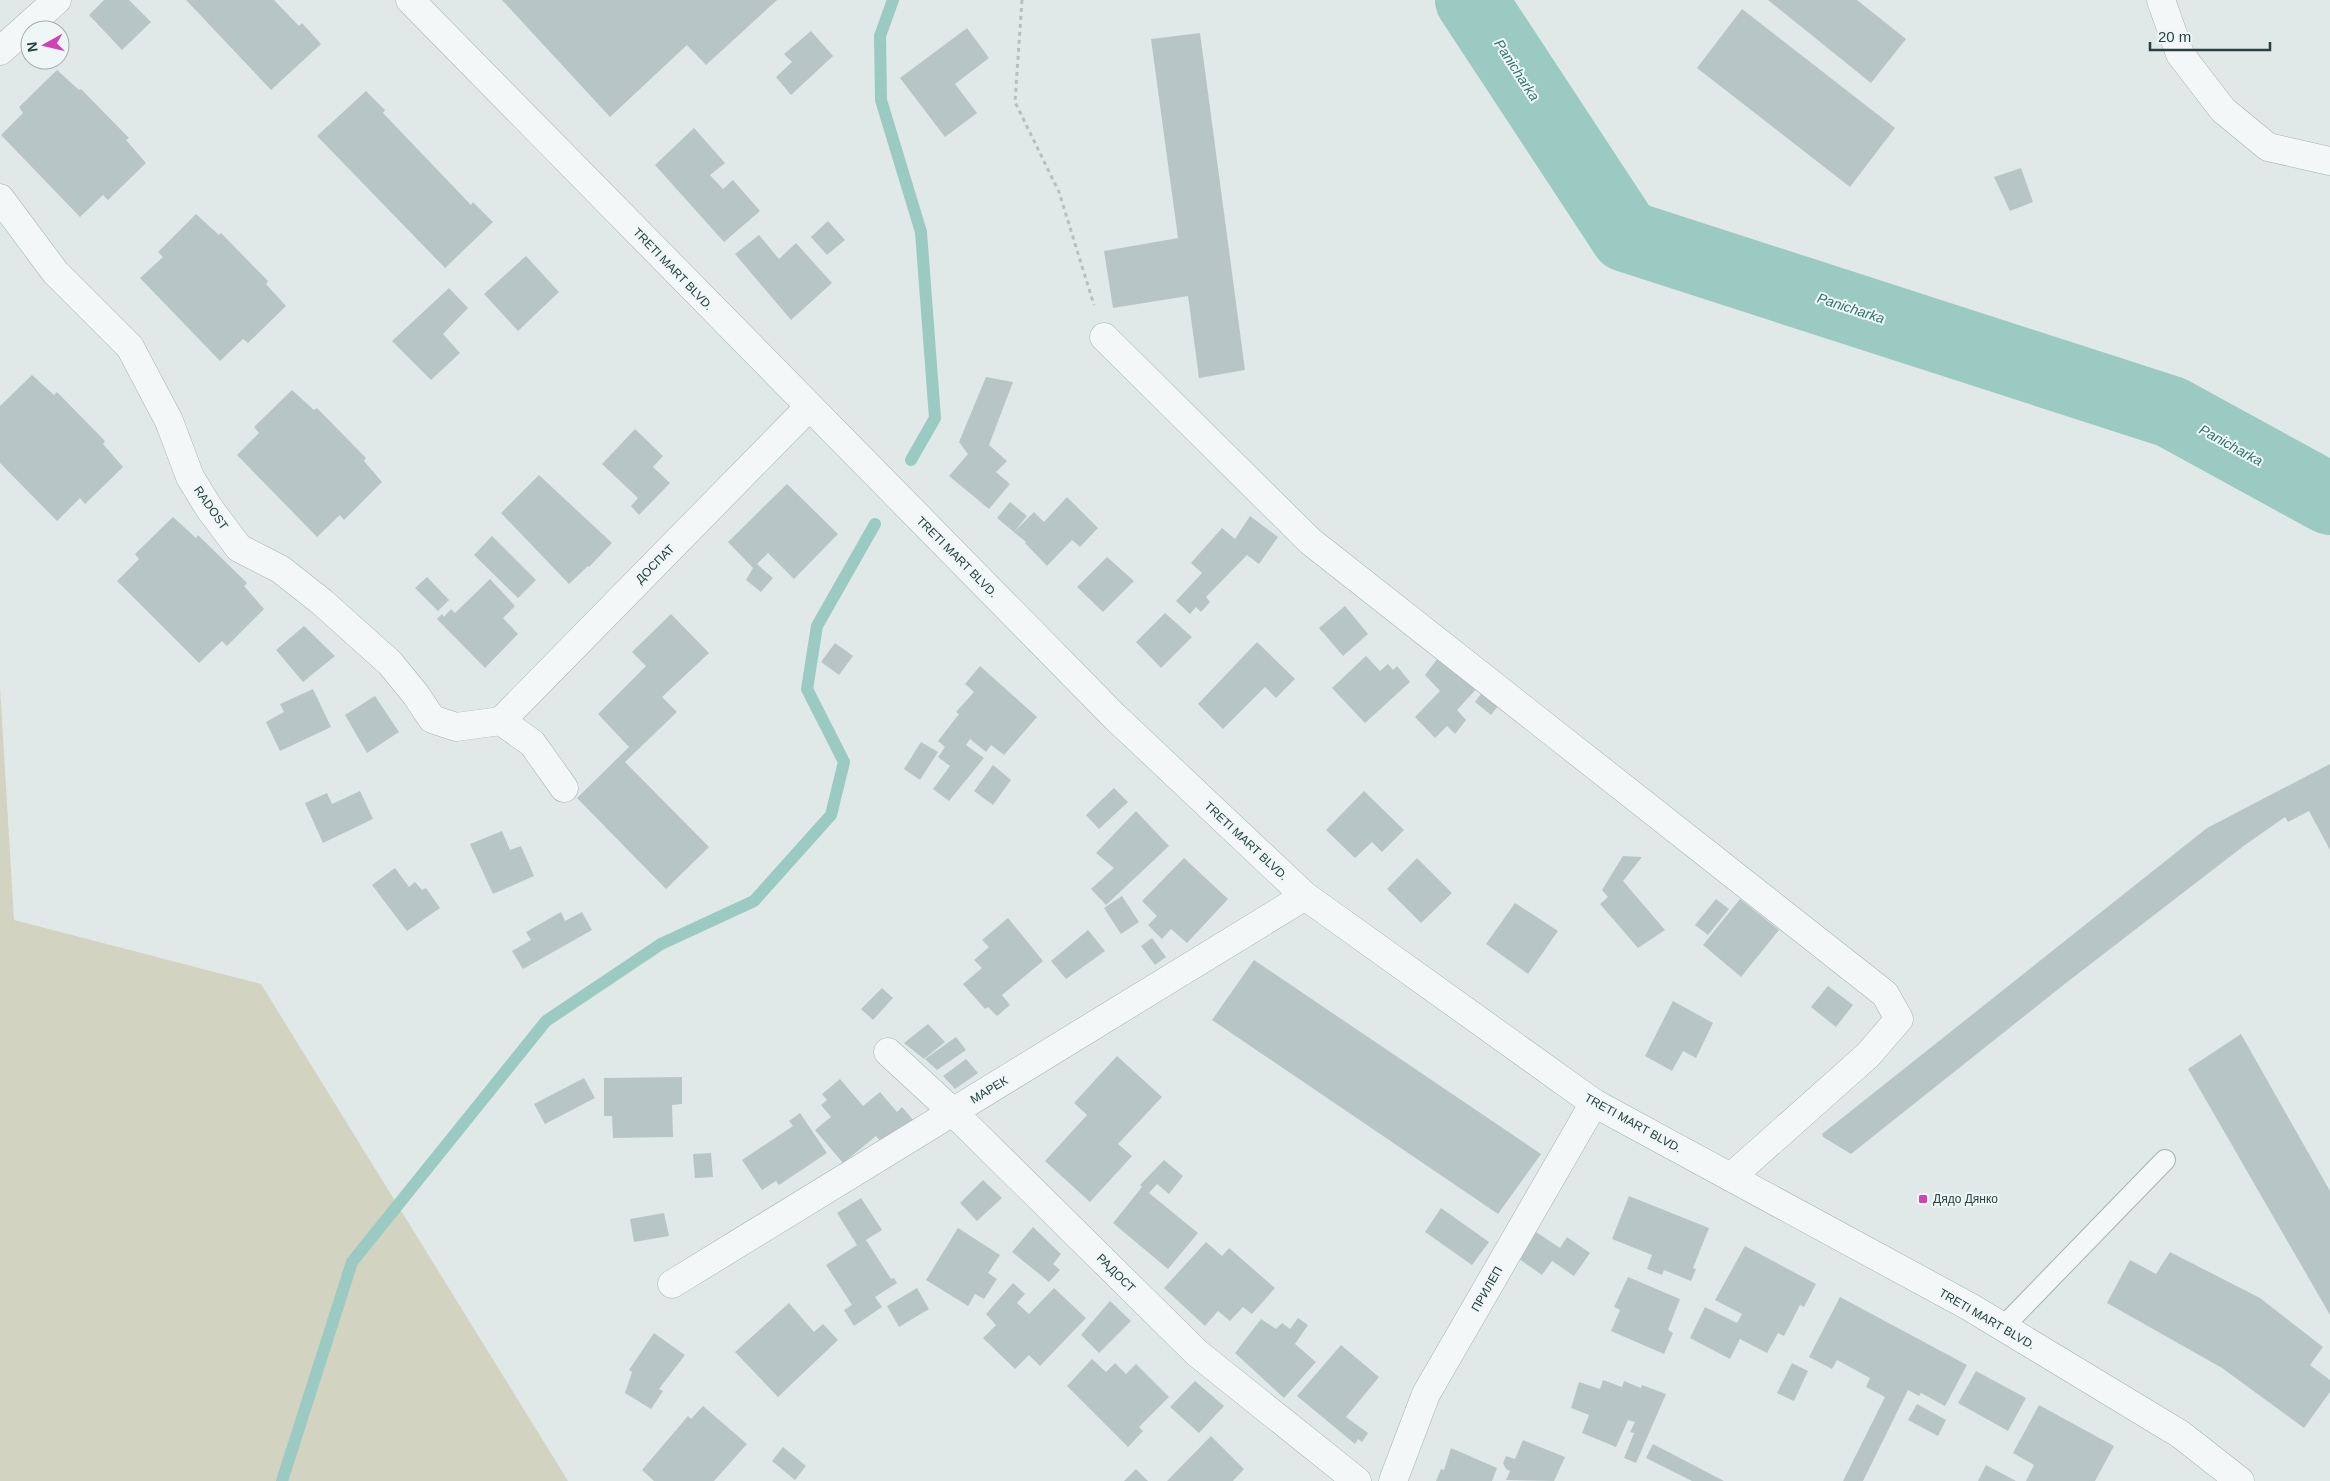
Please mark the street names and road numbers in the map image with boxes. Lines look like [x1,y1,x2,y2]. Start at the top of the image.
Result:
street label: TRETI MART BLVD. [630,225,716,313]
street label: RADOST [191,483,231,533]
street label: TRETI MART BLVD. [914,514,1000,600]
street label: ДОСПАТ [633,541,678,586]
street label: TRETI MART BLVD. [1201,799,1291,883]
street label: МАРЕК [968,1073,1010,1107]
street label: TRETI MART BLVD. [1582,1091,1684,1155]
street label: РАДОСТ [1094,1251,1139,1296]
street label: ПРИЛЕП [1468,1264,1506,1314]
street label: TRETI MART BLVD. [1936,1286,2038,1352]

